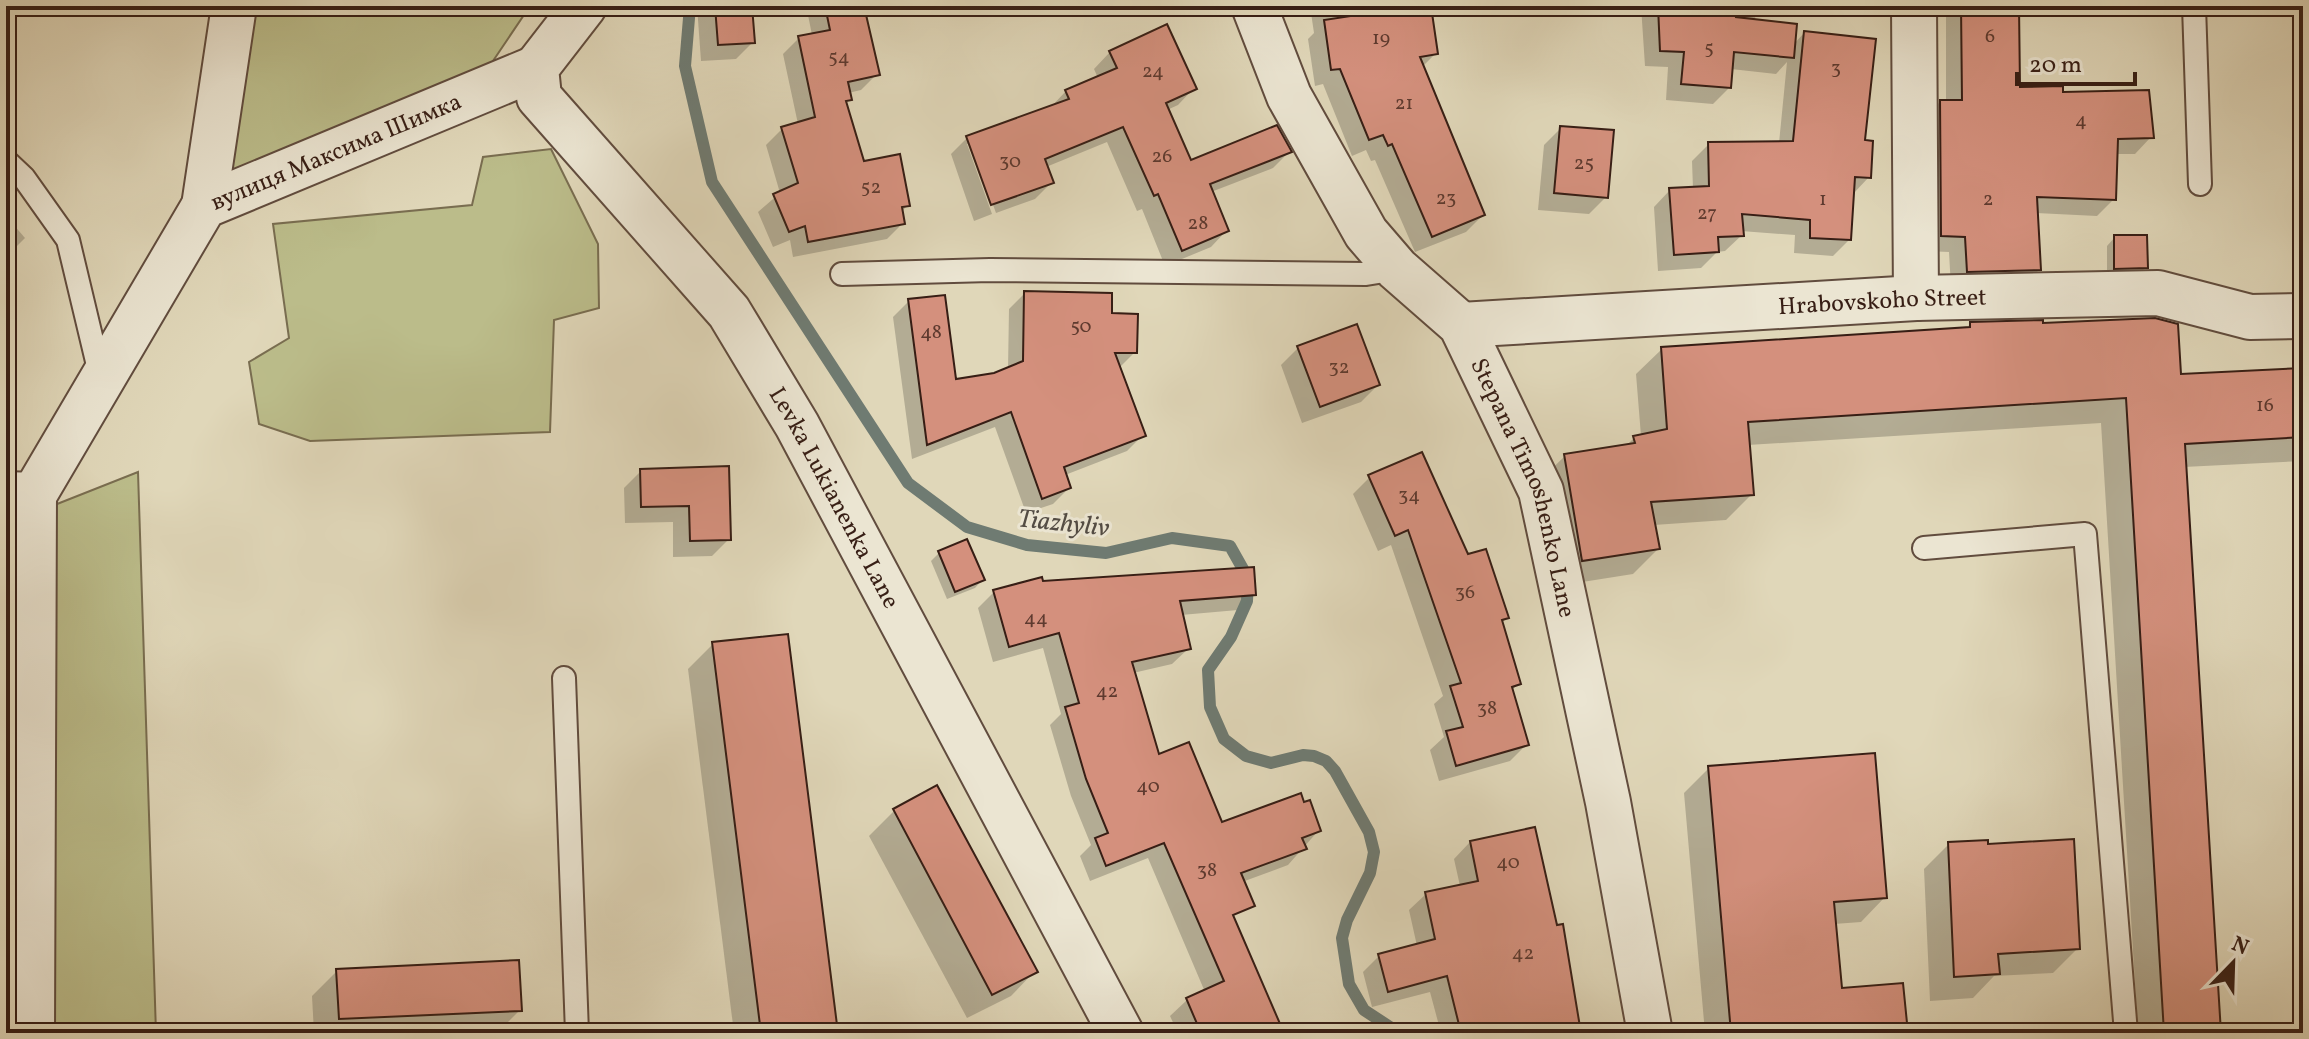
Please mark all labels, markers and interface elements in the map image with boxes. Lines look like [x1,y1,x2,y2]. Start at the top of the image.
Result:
house number: 6 [1985,23,1995,51]
house number: 19 [1372,25,1390,53]
house number: 5 [1704,35,1714,63]
scale bar [2017,36,2135,86]
house number: 54 [828,44,850,72]
text: 20 m [2029,49,2082,83]
house number: 3 [1831,55,1841,83]
house number: 24 [1142,58,1164,86]
street label: вулиця Максима Шимка [206,86,467,220]
house number: 21 [1395,90,1413,118]
house number: 4 [2075,107,2087,135]
house number: 26 [1152,143,1172,171]
house number: 30 [999,148,1021,176]
house number: 25 [1574,150,1594,178]
house number: 52 [861,174,881,202]
house number: 23 [1436,185,1456,213]
house number: 1 [1819,186,1827,214]
house number: 2 [1983,186,1993,214]
house number: 27 [1697,200,1717,228]
house number: 28 [1188,210,1208,238]
street label: Hrabovskoho Street [1777,282,1987,325]
house number: 50 [1070,313,1092,341]
house number: 48 [920,319,942,347]
street label: Stepana Timoshenko Lane [1461,353,1583,621]
house number: 32 [1329,354,1350,382]
street label: Levka Lukianenka Lane [759,381,907,615]
house number: 16 [2256,392,2274,420]
house number: 34 [1398,482,1420,510]
water label: Tiazhyliv [1016,501,1111,547]
house number: 36 [1455,579,1475,607]
house number: 44 [1024,605,1048,633]
house number: 42 [1096,678,1118,706]
house number: 38 [1477,695,1497,723]
house number: 40 [1136,773,1160,801]
house number: 40 [1496,849,1520,877]
house number: 38 [1197,857,1217,885]
north arrow [2193,923,2273,1003]
text: N [2226,930,2253,964]
house number: 42 [1512,940,1534,968]

